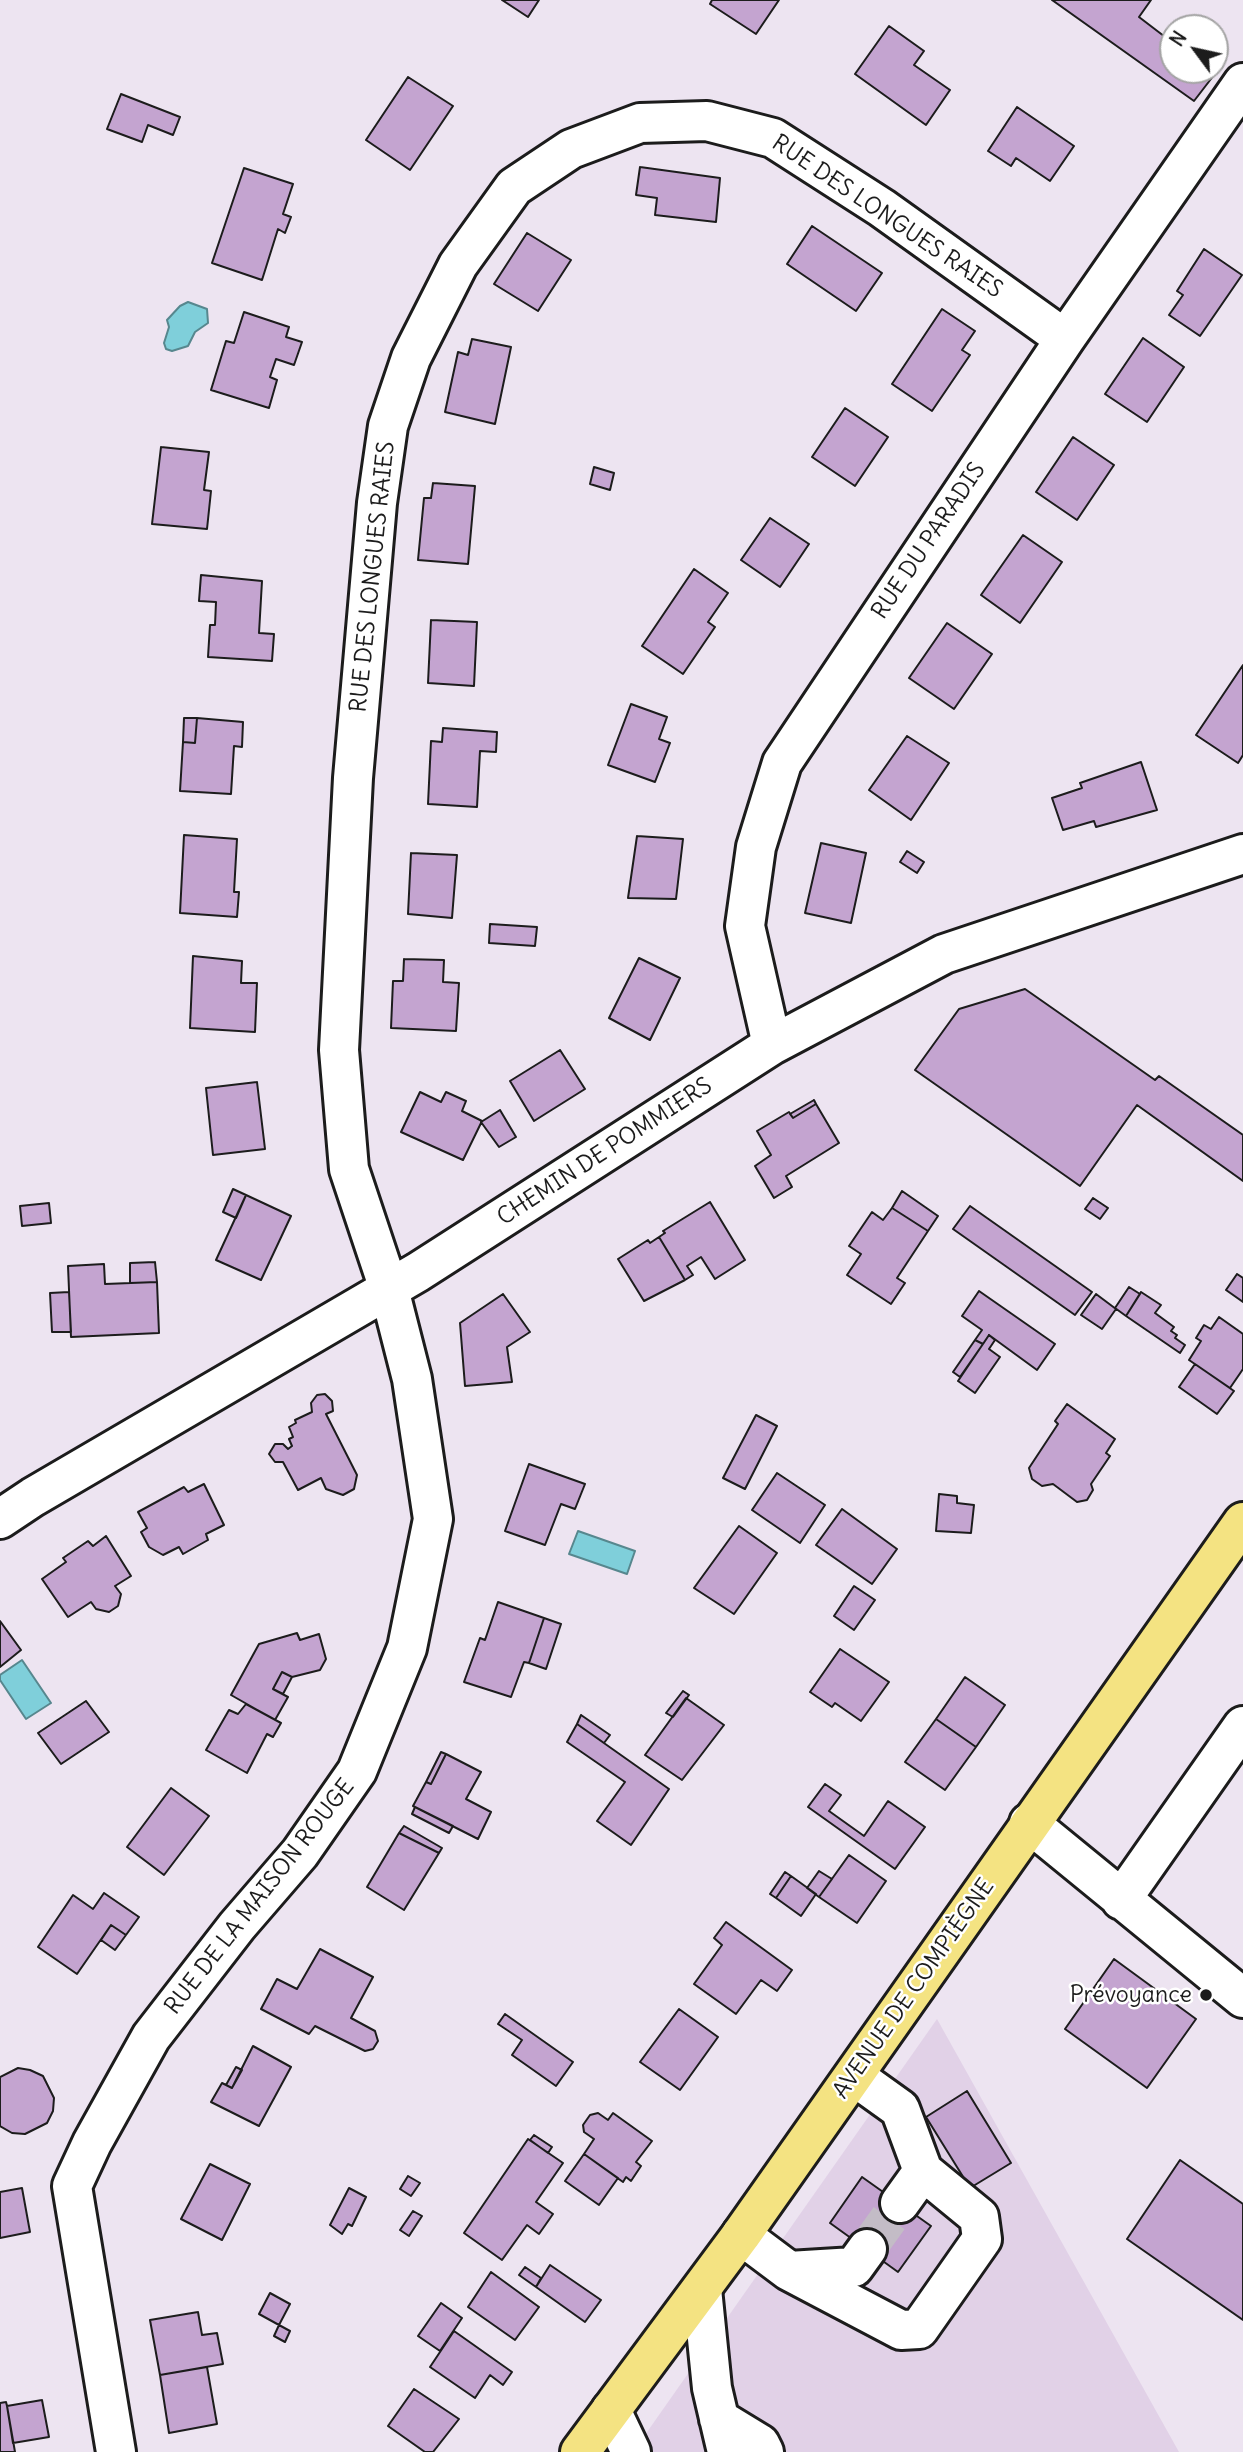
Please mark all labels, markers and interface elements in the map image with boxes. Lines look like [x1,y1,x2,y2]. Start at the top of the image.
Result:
north arrow [1159,14,1229,84]
text: N [1164,27,1192,51]
street label: RUE DES LONGUES RAIES [766,129,1008,305]
street label: RUE DES LONGUES RAIES [345,440,401,714]
street label: RUE DU PARADIS [866,458,992,624]
street label: CHEMIN DE POMMIERS [493,1072,717,1232]
street label: RUE DE LA MAISON ROUGE [160,1774,360,2020]
street label: AVENUE DE COMPIÈGNE [828,1874,1000,2104]
place label: Prévoyance [1070,1981,1192,2009]
marker: Prévoyance [1198,1987,1214,2003]

